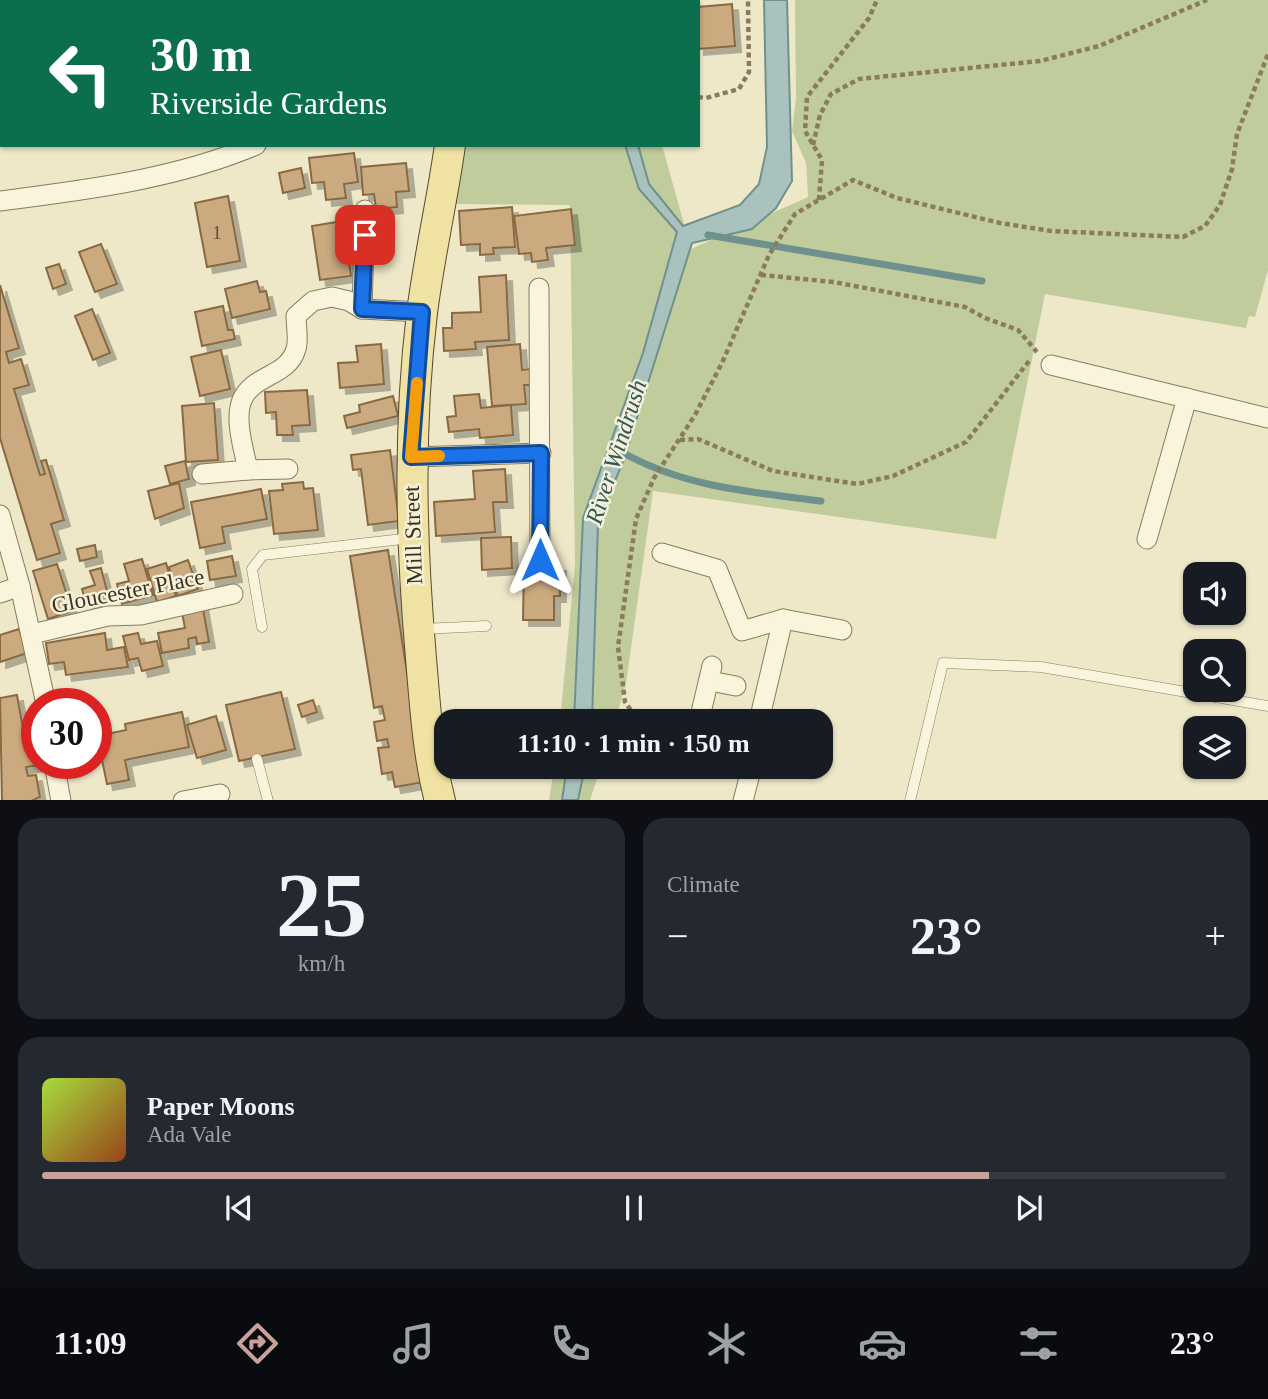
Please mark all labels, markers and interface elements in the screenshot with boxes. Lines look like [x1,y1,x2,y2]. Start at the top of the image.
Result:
text: 30 m [150,27,252,82]
icon: left [35,28,126,119]
text: Riverside Gardens [150,85,387,121]
pin [335,205,395,265]
icon: arrive [346,216,384,254]
house number: 1 [212,222,222,243]
water label: River Windrush [580,377,652,528]
street label: Mill Street [399,484,427,585]
position arrow [503,523,577,597]
map controls [1183,562,1246,779]
button: sound [1183,562,1246,625]
street label: Gloucester Place [49,564,207,618]
button: search [1183,639,1246,702]
speed limit sign: 30 [21,688,112,779]
button: layers [1183,716,1246,779]
text: 11:10 · 1 min · 150 m [517,729,750,758]
text: 25 [276,855,367,956]
text: Climate [667,872,740,897]
text: 23° [910,908,983,965]
text: − [667,915,688,957]
text: + [1205,915,1226,957]
text: km/h [298,951,345,976]
text: Paper Moons [147,1092,295,1121]
text: Ada Vale [147,1122,232,1147]
icon: previous [220,1189,258,1227]
icon: pause [615,1189,653,1227]
icon: next [1010,1189,1048,1227]
icon: directions [233,1319,282,1368]
icon: music [389,1319,438,1368]
icon: phone [546,1319,595,1368]
icon: climate [702,1319,751,1368]
icon: car [858,1319,907,1368]
icon: filters [1014,1319,1063,1368]
text: 11:09 [54,1325,126,1361]
text: 23° [1170,1325,1214,1361]

